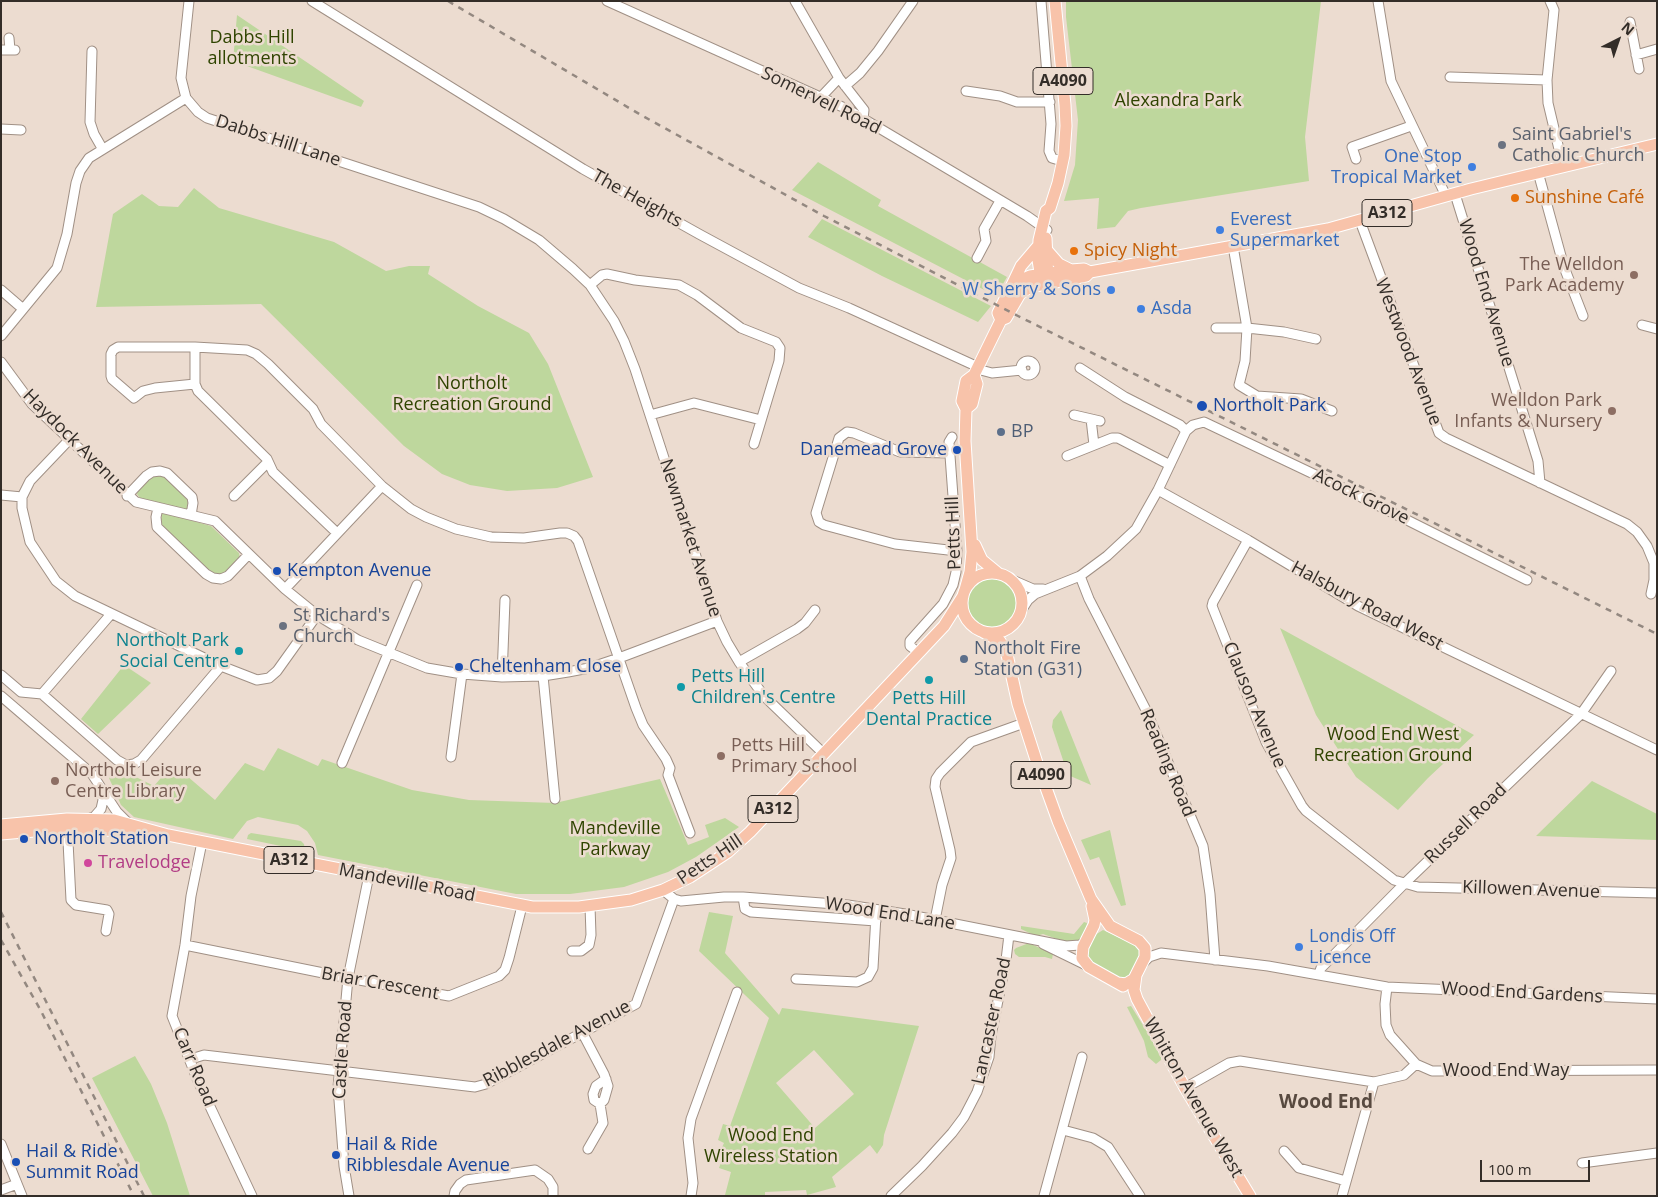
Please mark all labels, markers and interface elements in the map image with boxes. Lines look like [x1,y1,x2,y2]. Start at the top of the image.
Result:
north arrow [1593,15,1643,65]
text: N [1618,17,1639,39]
park label: Dabbs Hill allotments [207,27,297,70]
street label: Somervell Road [758,63,884,139]
road number: A4090 [1033,68,1093,94]
park label: Alexandra Park [1114,90,1242,112]
street label: Dabbs Hill Lane [213,111,343,171]
place label: Saint Gabriel's Catholic Church [1512,124,1644,166]
marker: Saint Gabriel's Catholic Church [1496,139,1508,151]
place label: One Stop Tropical Market [1331,146,1462,188]
marker: One Stop Tropical Market [1466,161,1478,173]
street label: The Heights [588,165,686,233]
place label: Sunshine Café [1525,187,1644,209]
marker: Sunshine Café [1509,192,1521,204]
road number: A312 [1362,200,1412,227]
place label: Everest Supermarket [1230,209,1339,252]
street label: Wood End Avenue [1453,217,1519,369]
marker: Everest Supermarket [1214,224,1226,236]
place label: Spicy Night [1084,240,1177,262]
marker: Spicy Night [1068,245,1080,257]
place label: The Welldon Park Academy [1505,254,1624,296]
marker: The Welldon Park Academy [1628,269,1640,281]
street label: Westwood Avenue [1370,275,1446,429]
place label: W Sherry & Sons [962,279,1101,301]
marker: W Sherry & Sons [1105,284,1117,296]
place label: Asda [1151,298,1192,320]
marker: Asda [1135,303,1147,315]
park label: Northolt Recreation Ground [392,373,552,416]
street label: Haydock Avenue [18,385,132,499]
place label: Welldon Park Infants & Nursery [1454,390,1602,432]
place label: Northolt Park [1213,395,1326,417]
marker: Northolt Park [1195,399,1209,413]
marker: Welldon Park Infants & Nursery [1606,405,1618,417]
place label: BP [1011,421,1033,443]
marker: BP [995,426,1007,438]
place label: Danemead Grove [800,439,947,461]
marker: Danemead Grove [951,444,963,456]
street label: Newmarket Avenue [654,456,726,620]
street label: Acock Grove [1310,465,1412,529]
street label: Petts Hill [942,496,966,570]
street label: Halsbury Road West [1287,557,1447,655]
place label: Kempton Avenue [287,560,431,582]
marker: Kempton Avenue [271,565,283,577]
place label: St Richard's Church [293,605,390,648]
marker: St Richard's Church [277,620,289,632]
place label: Northolt Park Social Centre [116,630,229,672]
place label: Northolt Fire Station (G31) [974,638,1082,681]
street label: Clauson Avenue [1218,639,1290,771]
marker: Northolt Park Social Centre [233,645,245,657]
marker: Northolt Fire Station (G31) [958,653,970,665]
place label: Cheltenham Close [469,656,621,678]
marker: Cheltenham Close [453,661,465,673]
place label: Petts Hill Children's Centre [691,666,836,709]
marker: Petts Hill Dental Practice [923,674,935,686]
marker: Petts Hill Children's Centre [675,681,687,693]
place label: Petts Hill Dental Practice [866,688,992,731]
street label: Reading Road [1135,706,1199,820]
park label: Wood End West Recreation Ground [1313,724,1473,766]
place label: Petts Hill Primary School [731,735,857,778]
marker: Petts Hill Primary School [715,750,727,762]
place label: Northolt Leisure Centre Library [65,760,202,802]
road number: A4090 [1011,762,1071,788]
marker: Northolt Leisure Centre Library [49,775,61,787]
street label: Russell Road [1420,779,1512,869]
road number: A312 [748,796,798,822]
park label: Mandeville Parkway [569,818,661,861]
place label: Northolt Station [34,828,169,850]
street label: Petts Hill [673,830,747,890]
marker: Northolt Station [18,833,30,845]
road number: A312 [264,846,314,874]
place label: Travelodge [98,852,191,874]
marker: Travelodge [82,857,94,869]
street label: Mandeville Road [337,859,477,907]
street label: Killowen Avenue [1462,877,1600,903]
street label: Wood End Lane [823,893,957,935]
place label: Londis Off Licence [1309,926,1395,969]
marker: Londis Off Licence [1293,941,1305,953]
street label: Lancaster Road [968,956,1016,1086]
street label: Briar Crescent [319,963,441,1005]
street label: Wood End Gardens [1441,978,1603,1008]
street label: Ribblesdale Avenue [480,996,634,1092]
street label: Castle Road [329,1000,357,1100]
street label: Whitton Avenue West [1138,1014,1248,1182]
street label: Carr Road [168,1024,220,1110]
street label: Wood End Way [1443,1060,1569,1082]
district label: Wood End [1279,1092,1373,1114]
park label: Wood End Wireless Station [704,1125,838,1168]
place label: Hail & Ride Ribblesdale Avenue [346,1134,510,1176]
place label: Hail & Ride Summit Road [26,1141,139,1184]
marker: Hail & Ride Ribblesdale Avenue [330,1149,342,1161]
scale bar [1483,1150,1593,1182]
marker: Hail & Ride Summit Road [10,1156,22,1168]
text: 100 m [1488,1159,1532,1179]

